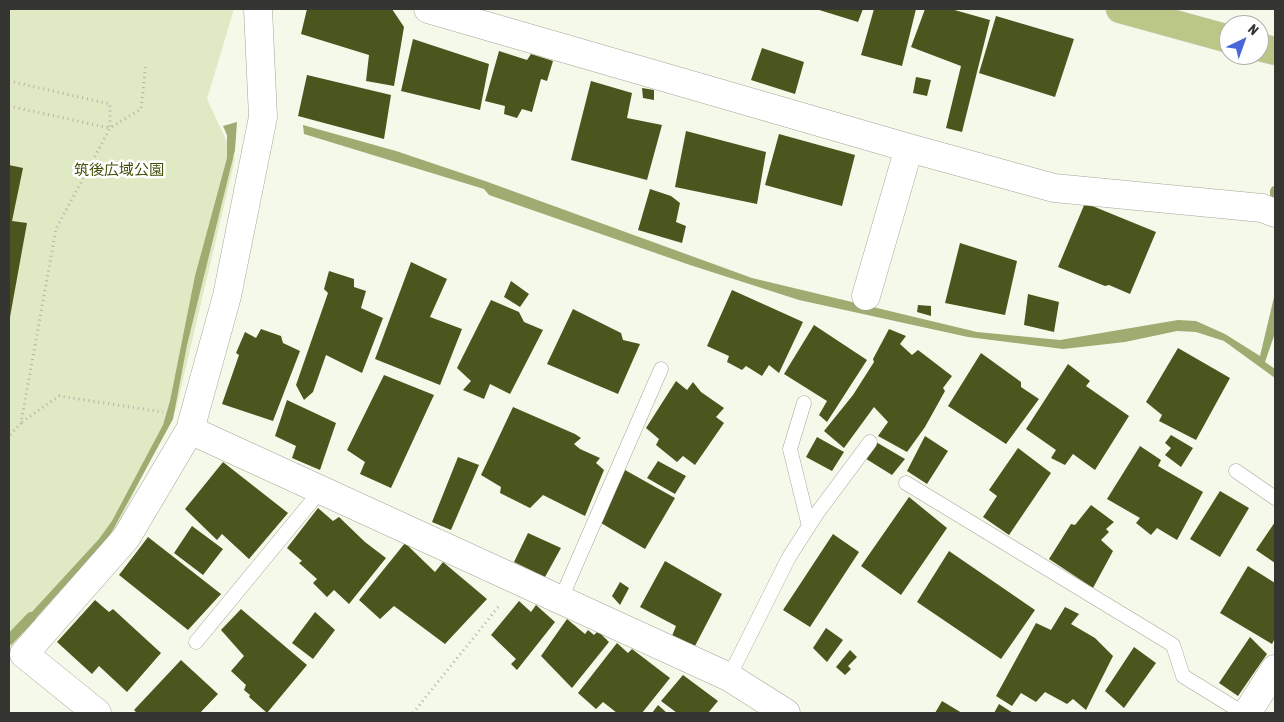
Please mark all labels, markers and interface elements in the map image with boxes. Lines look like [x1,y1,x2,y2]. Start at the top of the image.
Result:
north arrow [1219,15,1269,65]
text: N [1245,21,1262,38]
park label: 筑後広域公園 [74,161,164,179]

